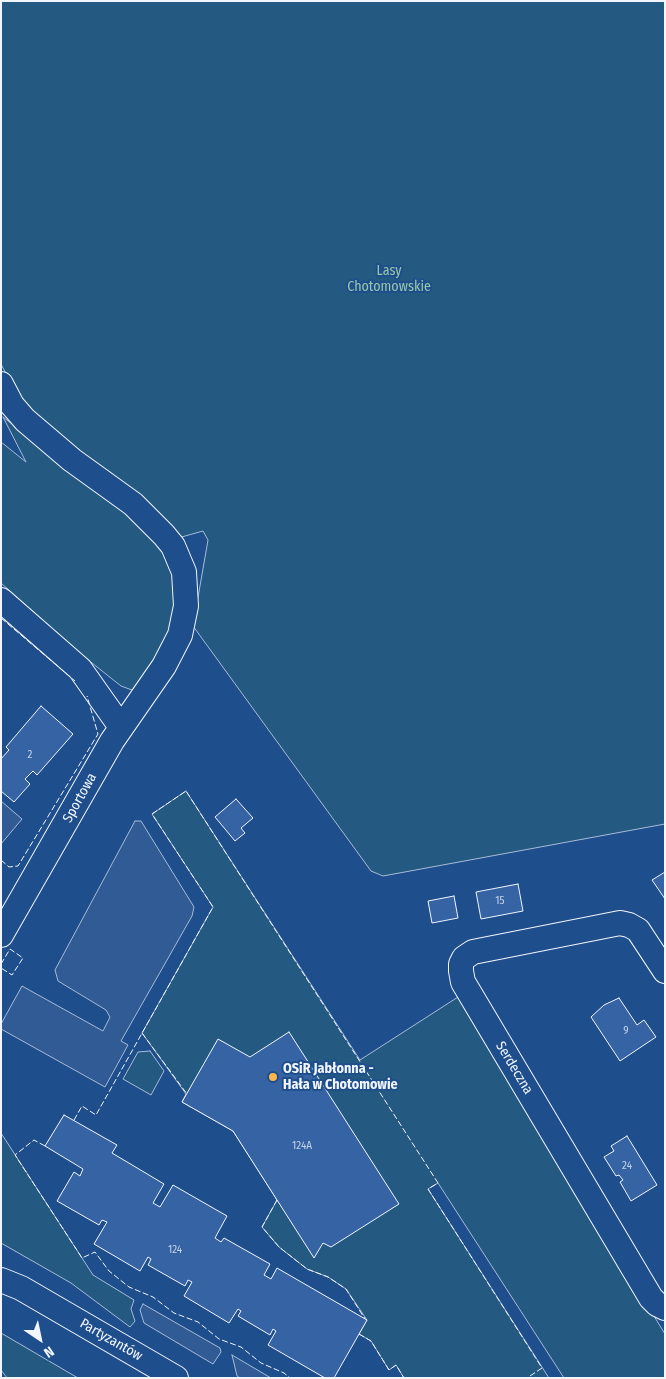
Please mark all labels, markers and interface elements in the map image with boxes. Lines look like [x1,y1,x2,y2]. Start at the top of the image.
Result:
park label: Lasy Chotomowskie [347,263,431,296]
house number: 2 [28,748,32,762]
street label: Sportowa [60,770,100,826]
house number: 15 [495,894,505,908]
house number: 9 [623,1024,629,1038]
street label: Serdeczna [492,1039,536,1097]
place label: OSiR Jabłonna - Hała w Chotomowie [283,1061,398,1094]
marker: OSiR Jabłonna - Hała w Chotomowie [267,1071,279,1083]
house number: 124A [292,1139,312,1153]
house number: 24 [622,1159,632,1173]
house number: 124 [168,1243,182,1257]
north arrow [15,1314,65,1364]
street label: Partyzantów [77,1315,145,1365]
text: N [40,1342,57,1361]

